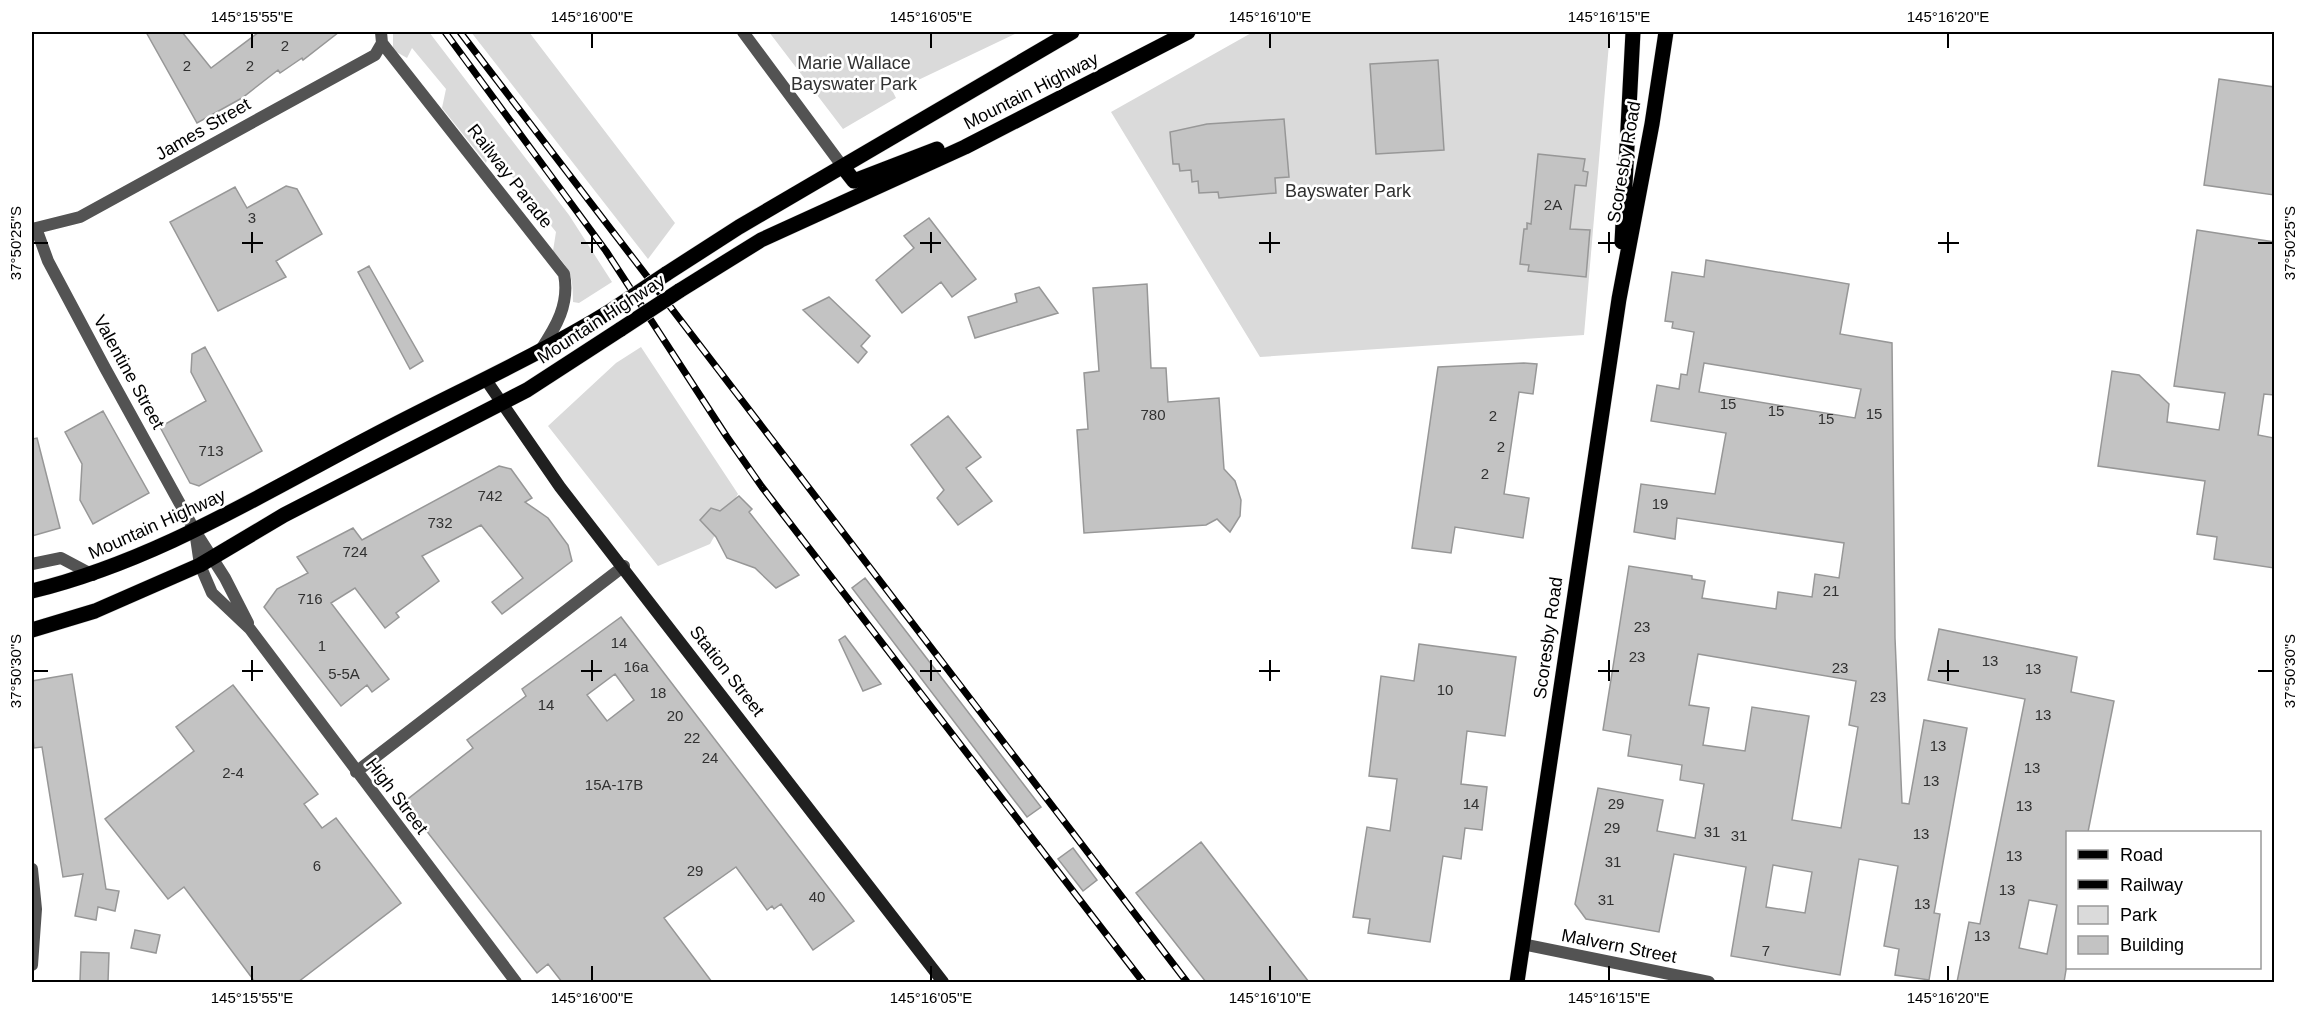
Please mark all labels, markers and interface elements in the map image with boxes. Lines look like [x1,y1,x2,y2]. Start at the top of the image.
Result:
text: 145°15'55"E [211,8,293,25]
text: 145°16'00"E [551,8,633,25]
text: 145°16'05"E [890,8,972,25]
text: 145°16'10"E [1229,8,1311,25]
text: 145°16'15"E [1568,8,1650,25]
text: 145°16'20"E [1907,8,1989,25]
house number: 2 [281,37,289,54]
street label: Mountain Highway [960,48,1102,134]
park label: Marie Wallace Bayswater Park [791,53,918,94]
house number: 2 [183,57,191,74]
house number: 2 [246,57,254,74]
street label: James Street [152,94,254,164]
street label: Scoresby Road [1603,100,1645,224]
street label: Railway Parade [463,120,557,232]
park label: Bayswater Park [1285,181,1412,201]
house number: 2A [1544,196,1562,213]
text: 37°50'25"S [7,206,24,280]
text: 37°50'25"S [2281,206,2298,280]
house number: 3 [248,209,256,226]
street label: Mountain Highway [533,270,669,368]
street label: Valentine Street [90,312,168,432]
house number: 15 [1720,395,1736,412]
house number: 15 [1768,402,1784,419]
house number: 15 [1866,405,1882,422]
house number: 780 [1140,406,1166,423]
house number: 2 [1489,407,1497,424]
house number: 15 [1818,410,1834,427]
house number: 2 [1497,438,1505,455]
house number: 713 [198,442,224,459]
house number: 2 [1481,465,1489,482]
street label: Mountain Highway [85,485,229,563]
house number: 742 [477,487,503,504]
house number: 19 [1652,495,1668,512]
house number: 732 [427,514,453,531]
house number: 724 [342,543,368,560]
street label: Scoresby Road [1530,576,1566,700]
house number: 21 [1823,582,1839,599]
house number: 716 [297,590,323,607]
house number: 23 [1634,618,1650,635]
street label: Station Street [686,622,768,720]
text: 37°50'30"S [7,634,24,708]
house number: 14 [611,634,627,651]
text: 37°50'30"S [2281,634,2298,708]
house number: 1 [318,637,326,654]
house number: 23 [1629,648,1645,665]
house number: 13 [1982,652,1998,669]
house number: 16a [623,658,649,675]
house number: 23 [1832,659,1848,676]
house number: 13 [2025,660,2041,677]
house number: 5-5A [328,665,360,682]
house number: 10 [1437,681,1453,698]
house number: 18 [650,684,666,701]
house number: 23 [1870,688,1886,705]
house number: 14 [538,696,554,713]
house number: 13 [2035,706,2051,723]
house number: 20 [667,707,683,724]
house number: 22 [684,729,700,746]
house number: 13 [1930,737,1946,754]
house number: 24 [702,749,718,766]
street label: High Street [362,754,432,838]
house number: 13 [2024,759,2040,776]
house number: 2-4 [222,764,244,781]
house number: 13 [1923,772,1939,789]
house number: 15A-17B [585,776,643,793]
house number: 14 [1463,795,1479,812]
house number: 29 [1608,795,1624,812]
house number: 13 [2016,797,2032,814]
house number: 29 [1604,819,1620,836]
house number: 31 [1704,823,1720,840]
house number: 13 [1913,825,1929,842]
house number: 31 [1731,827,1747,844]
legend [2066,831,2261,969]
text: Road [2120,845,2163,865]
house number: 13 [2006,847,2022,864]
house number: 31 [1605,853,1621,870]
house number: 6 [313,857,321,874]
house number: 29 [687,862,703,879]
text: Railway [2120,875,2183,895]
house number: 13 [1999,881,2015,898]
house number: 40 [809,888,825,905]
house number: 31 [1598,891,1614,908]
house number: 13 [1914,895,1930,912]
text: Park [2120,905,2158,925]
street label: Malvern Street [1560,925,1678,967]
house number: 13 [1974,927,1990,944]
text: Building [2120,935,2184,955]
house number: 7 [1762,942,1770,959]
text: 145°15'55"E [211,989,293,1006]
text: 145°16'00"E [551,989,633,1006]
text: 145°16'05"E [890,989,972,1006]
text: 145°16'10"E [1229,989,1311,1006]
text: 145°16'15"E [1568,989,1650,1006]
text: 145°16'20"E [1907,989,1989,1006]

